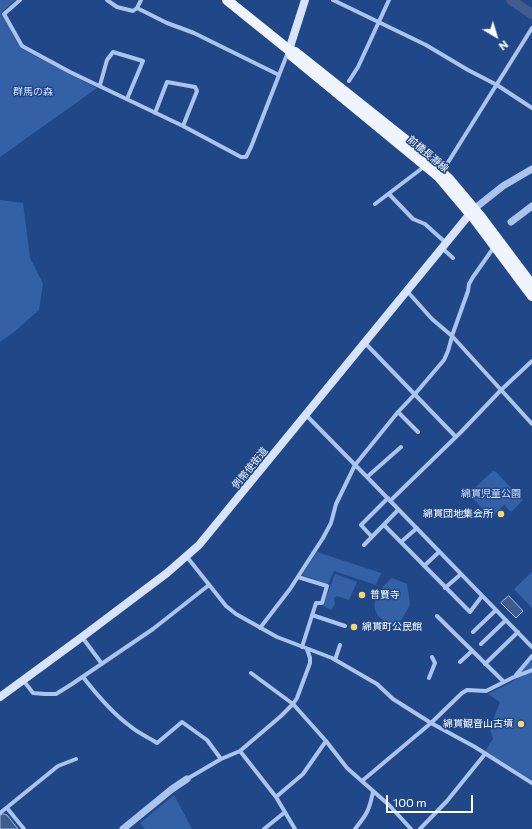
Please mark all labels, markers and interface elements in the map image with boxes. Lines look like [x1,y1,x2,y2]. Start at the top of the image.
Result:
north arrow [476,16,516,56]
text: N [496,38,511,54]
park label: 群馬の森 [13,86,53,98]
street label: 前橋長瀞線 [405,133,451,175]
street label: 例幣使街道 [230,445,270,491]
park label: 綿貫児童公園 [461,488,521,500]
place label: 綿貫団地集会所 [423,508,493,520]
marker: 綿貫団地集会所 [496,509,506,519]
place label: 普賢寺 [370,589,400,601]
marker: 普賢寺 [357,590,367,600]
place label: 綿貫町公民館 [362,621,422,633]
marker: 綿貫町公民館 [349,622,359,632]
place label: 綿貫観音山古墳 [443,718,513,730]
marker: 綿貫観音山古墳 [516,719,526,729]
scale bar [388,787,475,813]
text: 100 m [393,795,427,809]

